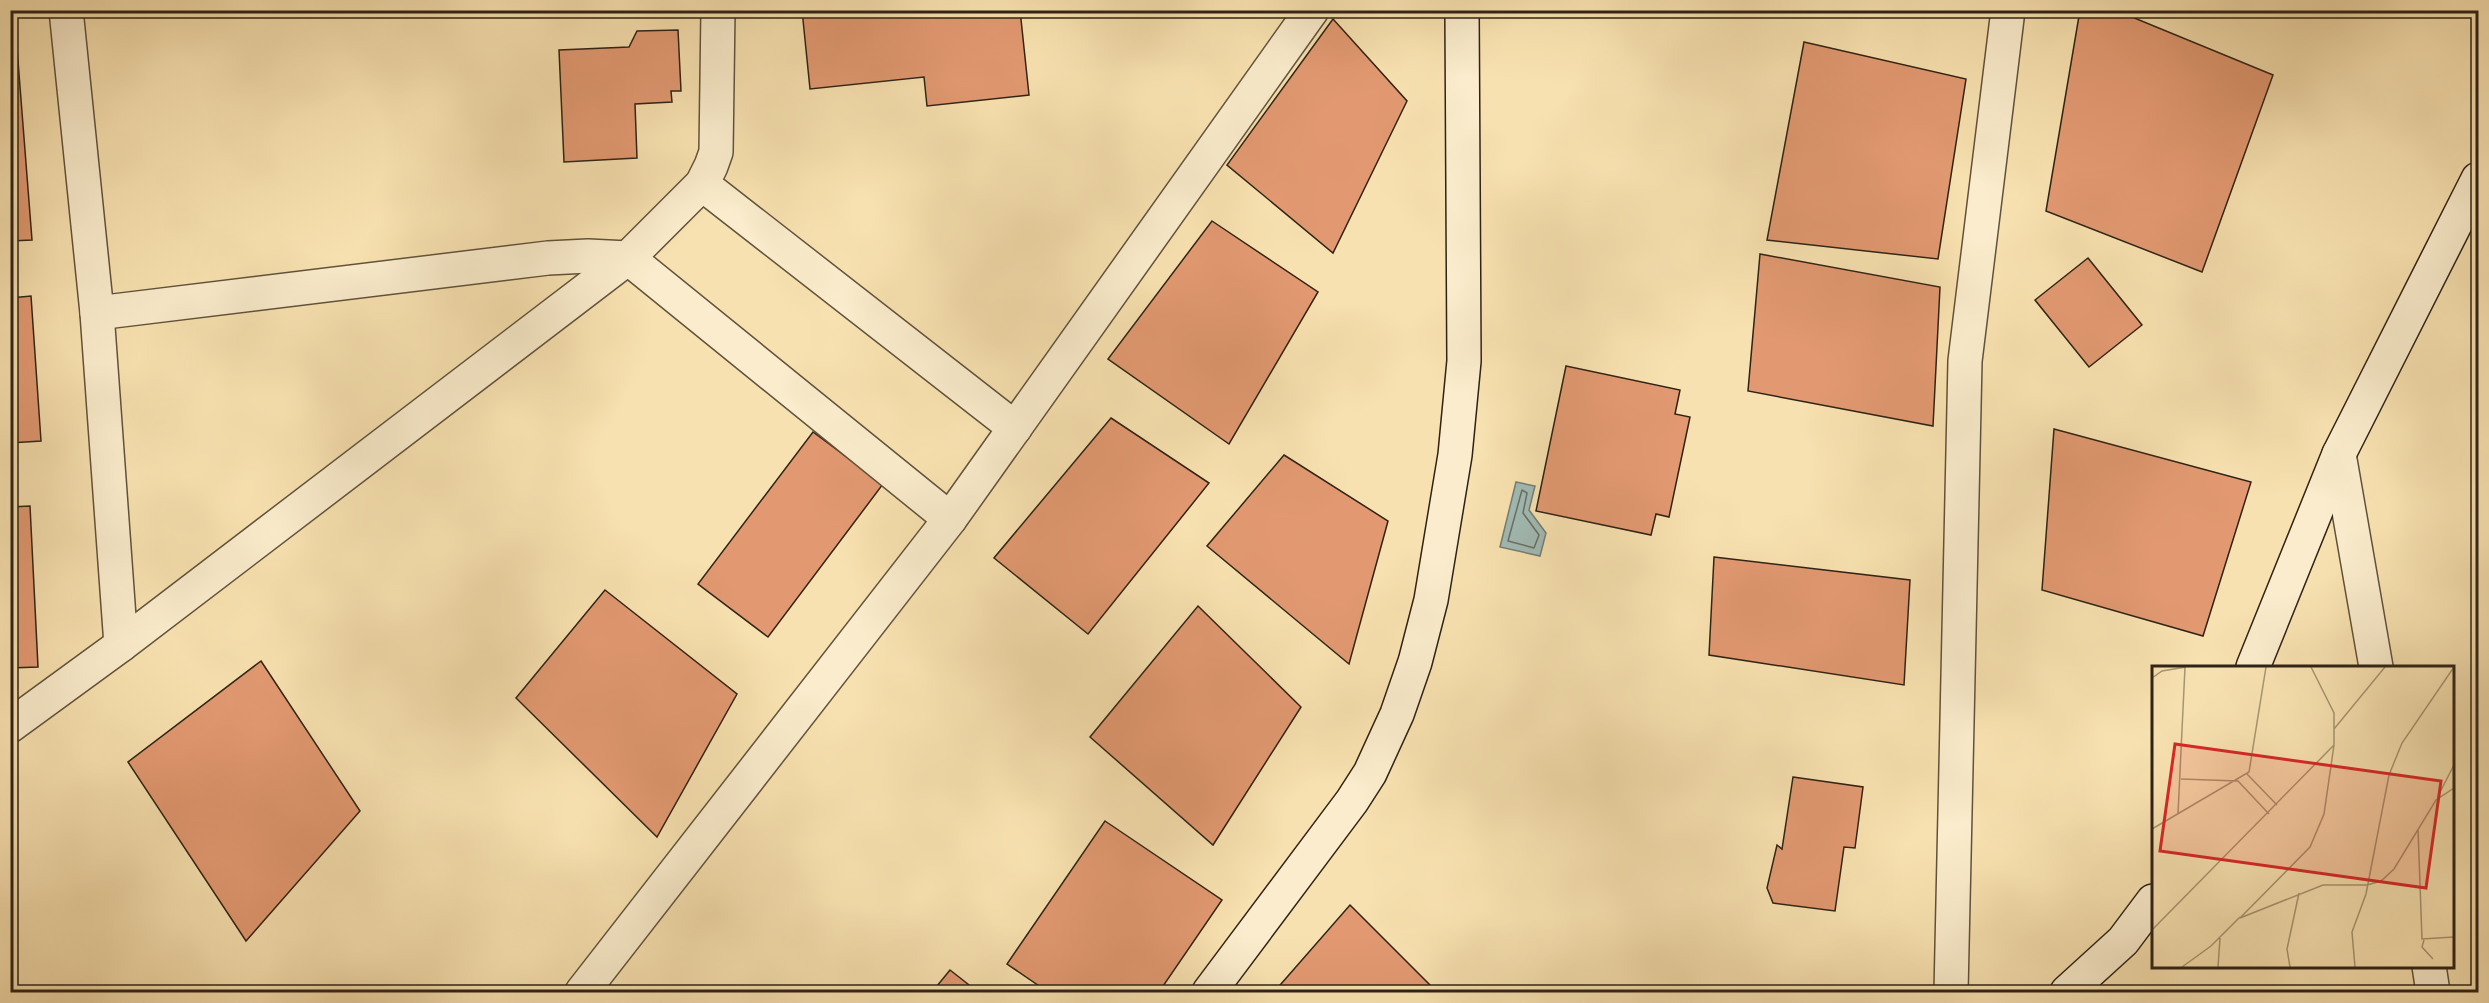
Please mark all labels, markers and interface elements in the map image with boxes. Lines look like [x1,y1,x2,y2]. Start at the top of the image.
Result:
inset map [2152,666,2453,967]

